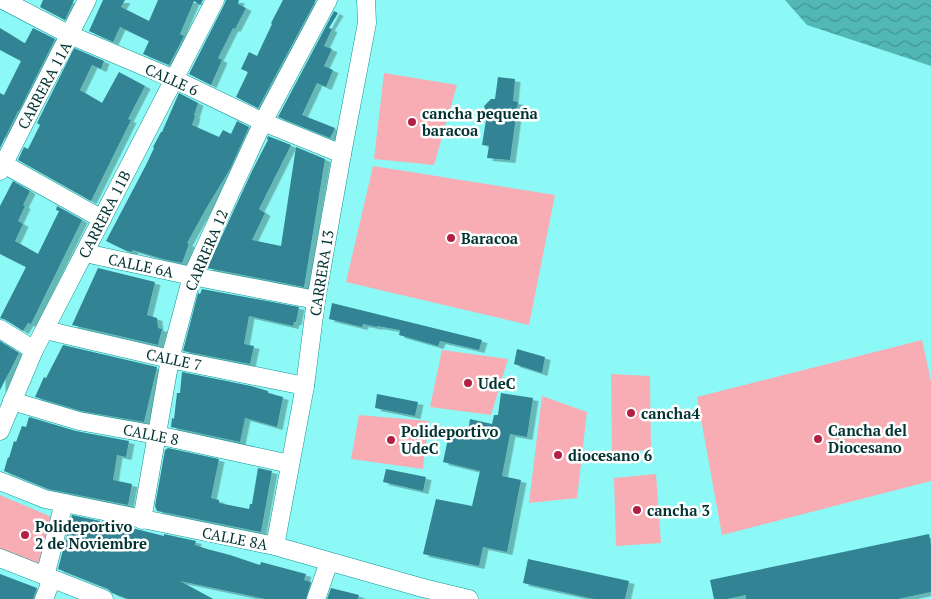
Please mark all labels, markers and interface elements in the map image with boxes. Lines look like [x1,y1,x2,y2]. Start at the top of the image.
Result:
street label: CARRERA 11A [12,37,76,132]
street label: CALLE 6 [142,58,202,100]
place label: cancha pequeña baracoa [421,103,539,140]
marker: cancha pequeña baracoa [406,116,418,128]
street label: CARRERA 11B [73,167,135,261]
street label: CARRERA 12 [180,206,232,294]
place label: Baracoa [461,228,519,248]
street label: CARRERA 13 [304,229,338,317]
marker: Baracoa [445,232,457,244]
street label: CALLE 6A [106,248,176,282]
street label: CALLE 7 [144,343,204,375]
place label: UdeC [478,373,516,393]
marker: UdeC [462,377,474,389]
place label: cancha4 [641,403,700,423]
marker: cancha4 [625,407,637,419]
street label: CALLE 8 [121,419,181,449]
place label: Cancha del Diocesano [828,420,907,457]
place label: Polideportivo UdeC [401,421,498,458]
marker: Cancha del Diocesano [812,433,824,445]
marker: Polideportivo UdeC [385,434,397,446]
place label: diocesano 6 [568,445,653,465]
marker: diocesano 6 [552,449,564,461]
place label: cancha 3 [647,500,710,520]
marker: cancha 3 [631,504,643,516]
place label: Polideportivo 2 de Noviembre [35,516,147,553]
street label: CALLE 8A [200,522,270,554]
marker: Polideportivo 2 de Noviembre [19,529,31,541]

